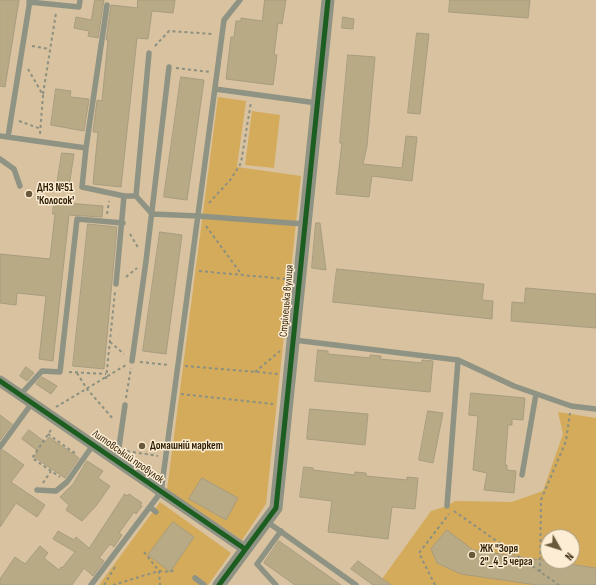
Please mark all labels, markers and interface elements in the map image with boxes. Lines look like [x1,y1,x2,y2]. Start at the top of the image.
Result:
place label: ДНЗ №51 'Колосок' [37,181,74,207]
marker: ДНЗ №51 'Колосок' [24,189,34,199]
street label: Стрілецька вулиця [277,264,297,338]
street label: Литовський провулок [90,427,166,487]
place label: Домашній маркет [150,439,223,453]
marker: Домашній маркет [137,441,147,451]
north arrow [540,529,580,569]
place label: ЖК "Зоря 2"_4_5 черга [480,542,533,568]
marker: ЖК "Зоря 2"_4_5 черга [467,550,477,560]
text: N [562,550,576,563]

